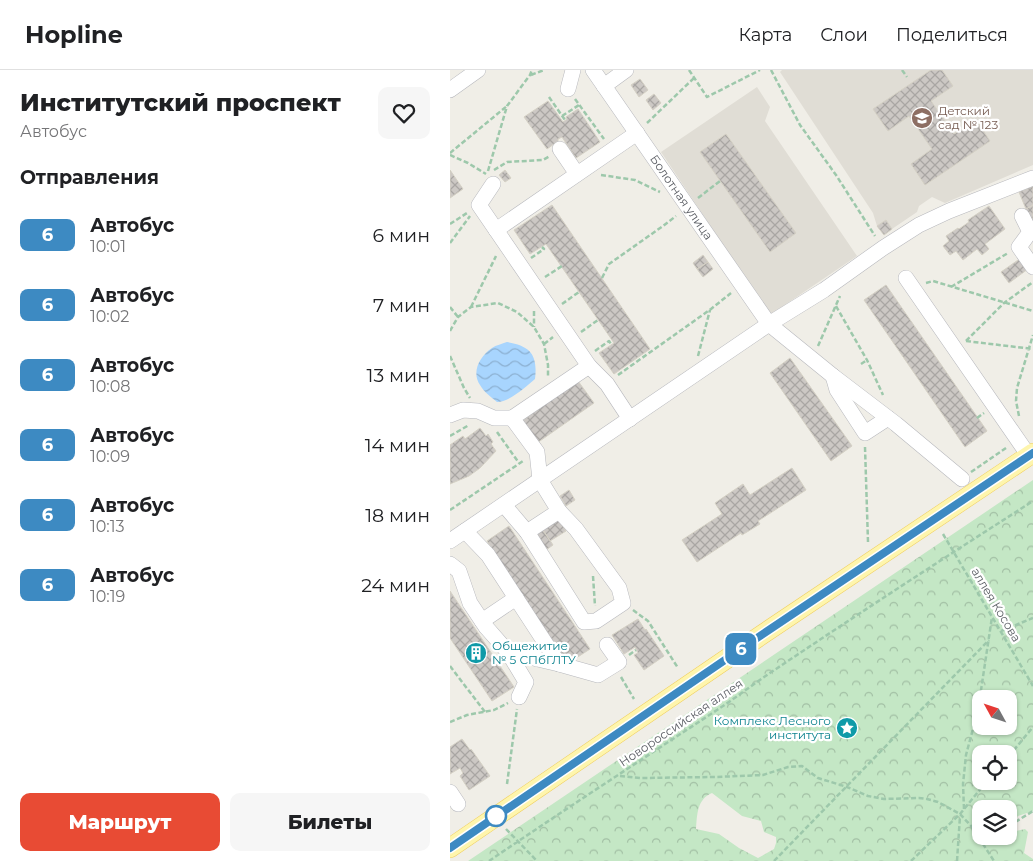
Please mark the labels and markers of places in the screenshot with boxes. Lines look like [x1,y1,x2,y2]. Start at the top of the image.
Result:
place label: Детский сад № 123 [938,103,998,132]
school or university icon: Детский сад № 123 [910,106,934,130]
place label: Общежитие № 5 СПбГЛТУ [492,638,577,667]
building icon: Общежитие № 5 СПбГЛТУ [464,641,488,665]
place label: Комплекс Лесного института [714,713,831,742]
place icon: Комплекс Лесного института [835,716,859,740]
unlabelled marker [485,805,507,827]

